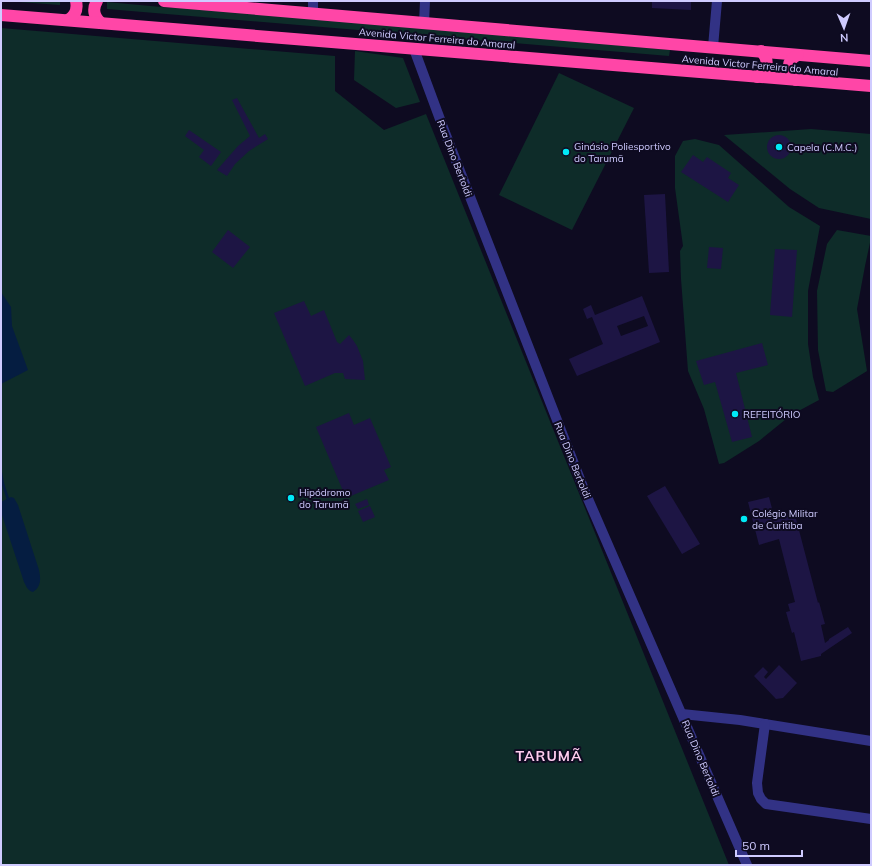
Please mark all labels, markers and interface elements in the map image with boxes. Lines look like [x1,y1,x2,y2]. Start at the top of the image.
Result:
north arrow [824,8,864,48]
street label: Avenida Victor Ferreira do Amaral [358,25,516,52]
text: N [840,31,849,45]
street label: Avenida Victor Ferreira do Amaral [681,52,839,79]
street label: Rua Dino Bertoldi [434,118,475,199]
place label: Ginásio Poliesportivo do Tarumã [574,140,671,165]
place label: Capela (C.M.C.) [787,141,857,154]
marker: Capela (C.M.C.) [774,142,784,152]
marker: Ginásio Poliesportivo do Tarumã [561,147,571,157]
place label: REFEITÓRIO [743,408,801,421]
marker: REFEITÓRIO [730,409,740,419]
street label: Rua Dino Bertoldi [551,420,594,500]
place label: Hipódromo do Tarumã [299,486,351,511]
marker: Hipódromo do Tarumã [286,493,296,503]
place label: Colégio Militar de Curitiba [752,507,818,532]
marker: Colégio Militar de Curitiba [739,514,749,524]
street label: Rua Dino Bertoldi [679,718,722,798]
district label: TARUMÃ [516,747,582,765]
scale bar [736,832,802,858]
text: 50 m [742,838,770,853]

